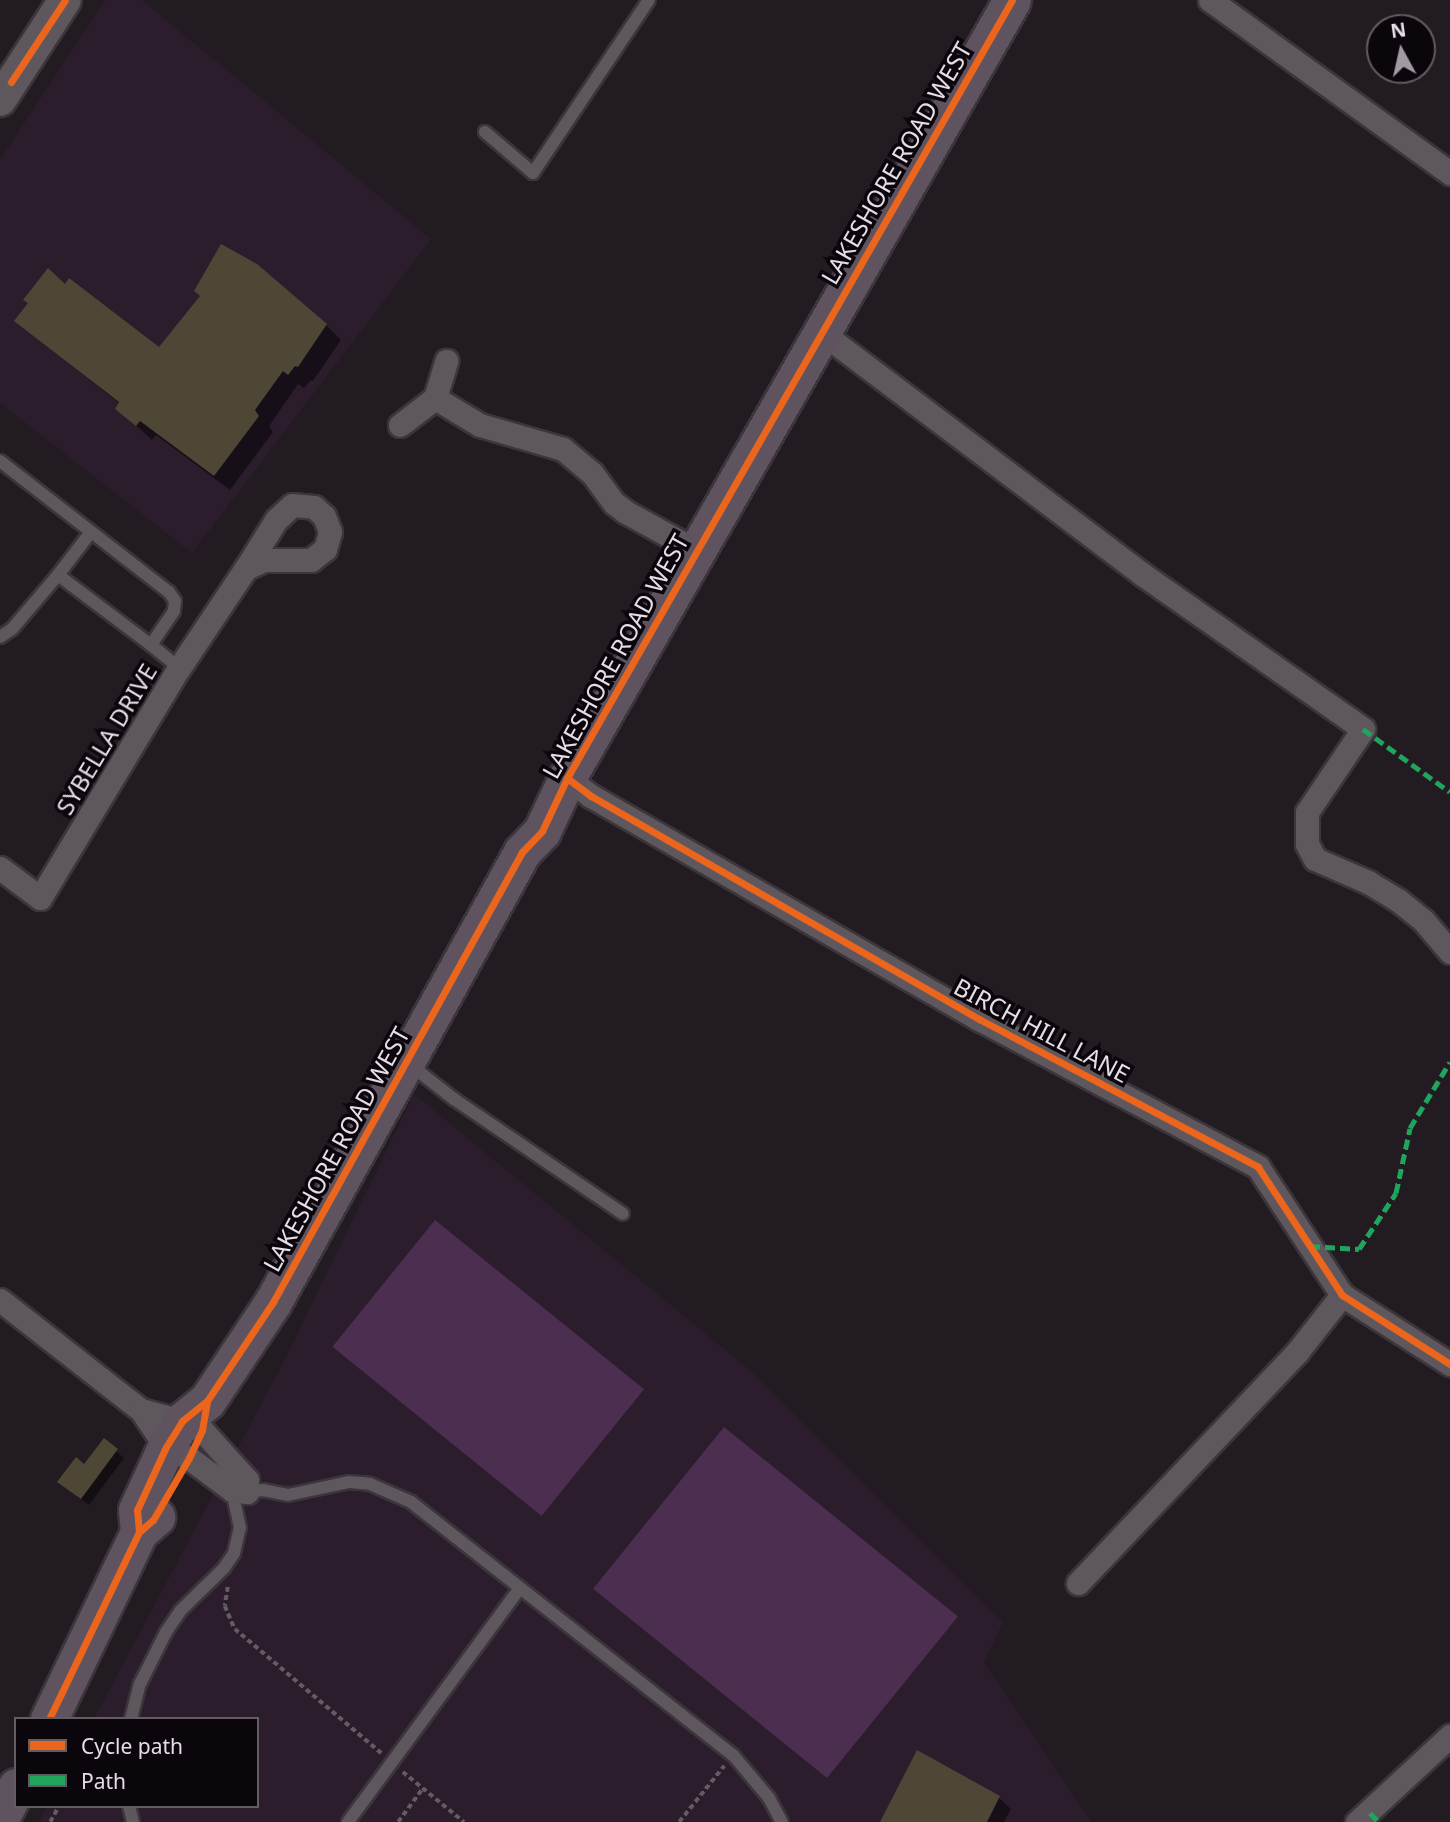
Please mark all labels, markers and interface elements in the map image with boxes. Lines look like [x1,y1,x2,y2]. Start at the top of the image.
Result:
north arrow [1366,14,1436,84]
text: N [1389,16,1408,44]
street label: LAKESHORE ROAD WEST [815,37,977,289]
street label: LAKESHORE ROAD WEST [536,529,694,783]
street label: SYBELLA DRIVE [50,658,162,820]
street label: BIRCH HILL LANE [949,972,1135,1088]
street label: LAKESHORE ROAD WEST [257,1022,415,1276]
legend [14,1717,259,1808]
text: Cycle path [81,1732,183,1760]
text: Path [81,1767,126,1795]

